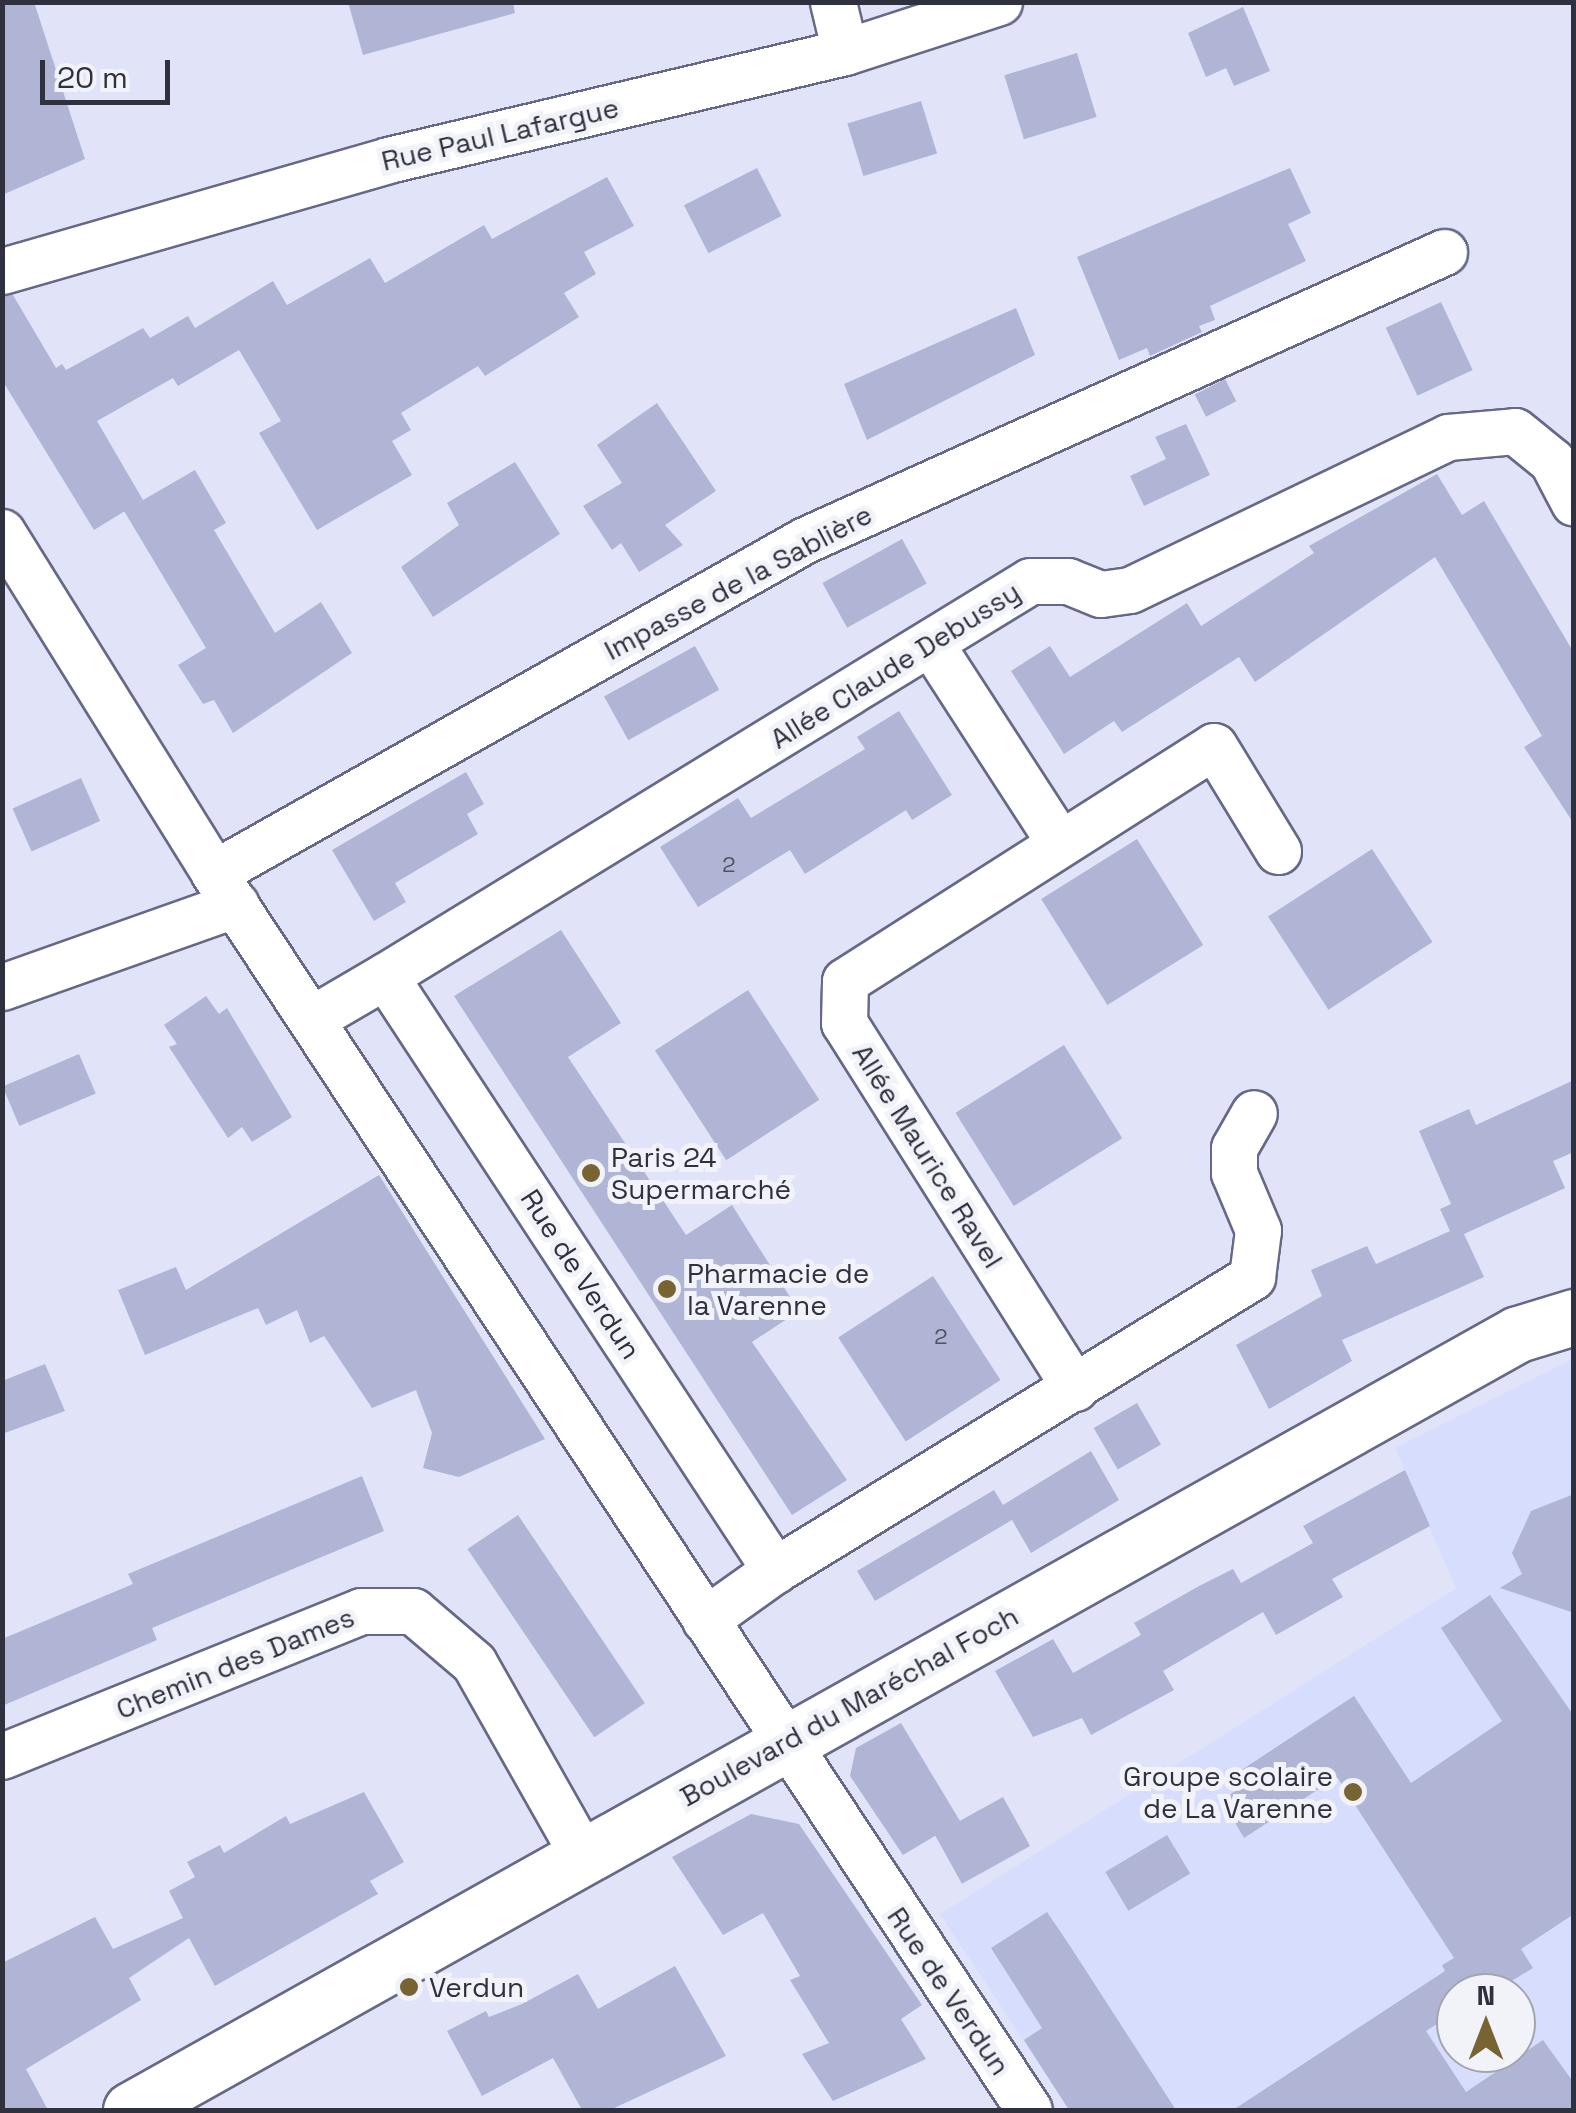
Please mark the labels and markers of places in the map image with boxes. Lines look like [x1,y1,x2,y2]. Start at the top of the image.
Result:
place label: Paris 24 Supermarché [611,1140,791,1206]
marker: Paris 24 Supermarché [580,1162,602,1184]
place label: Pharmacie de la Varenne [687,1256,869,1322]
marker: Pharmacie de la Varenne [656,1278,678,1300]
place label: Groupe scolaire de La Varenne [1123,1759,1333,1825]
marker: Groupe scolaire de La Varenne [1342,1781,1364,1803]
place label: Verdun [429,1970,524,2004]
marker: Verdun [398,1976,420,1998]

